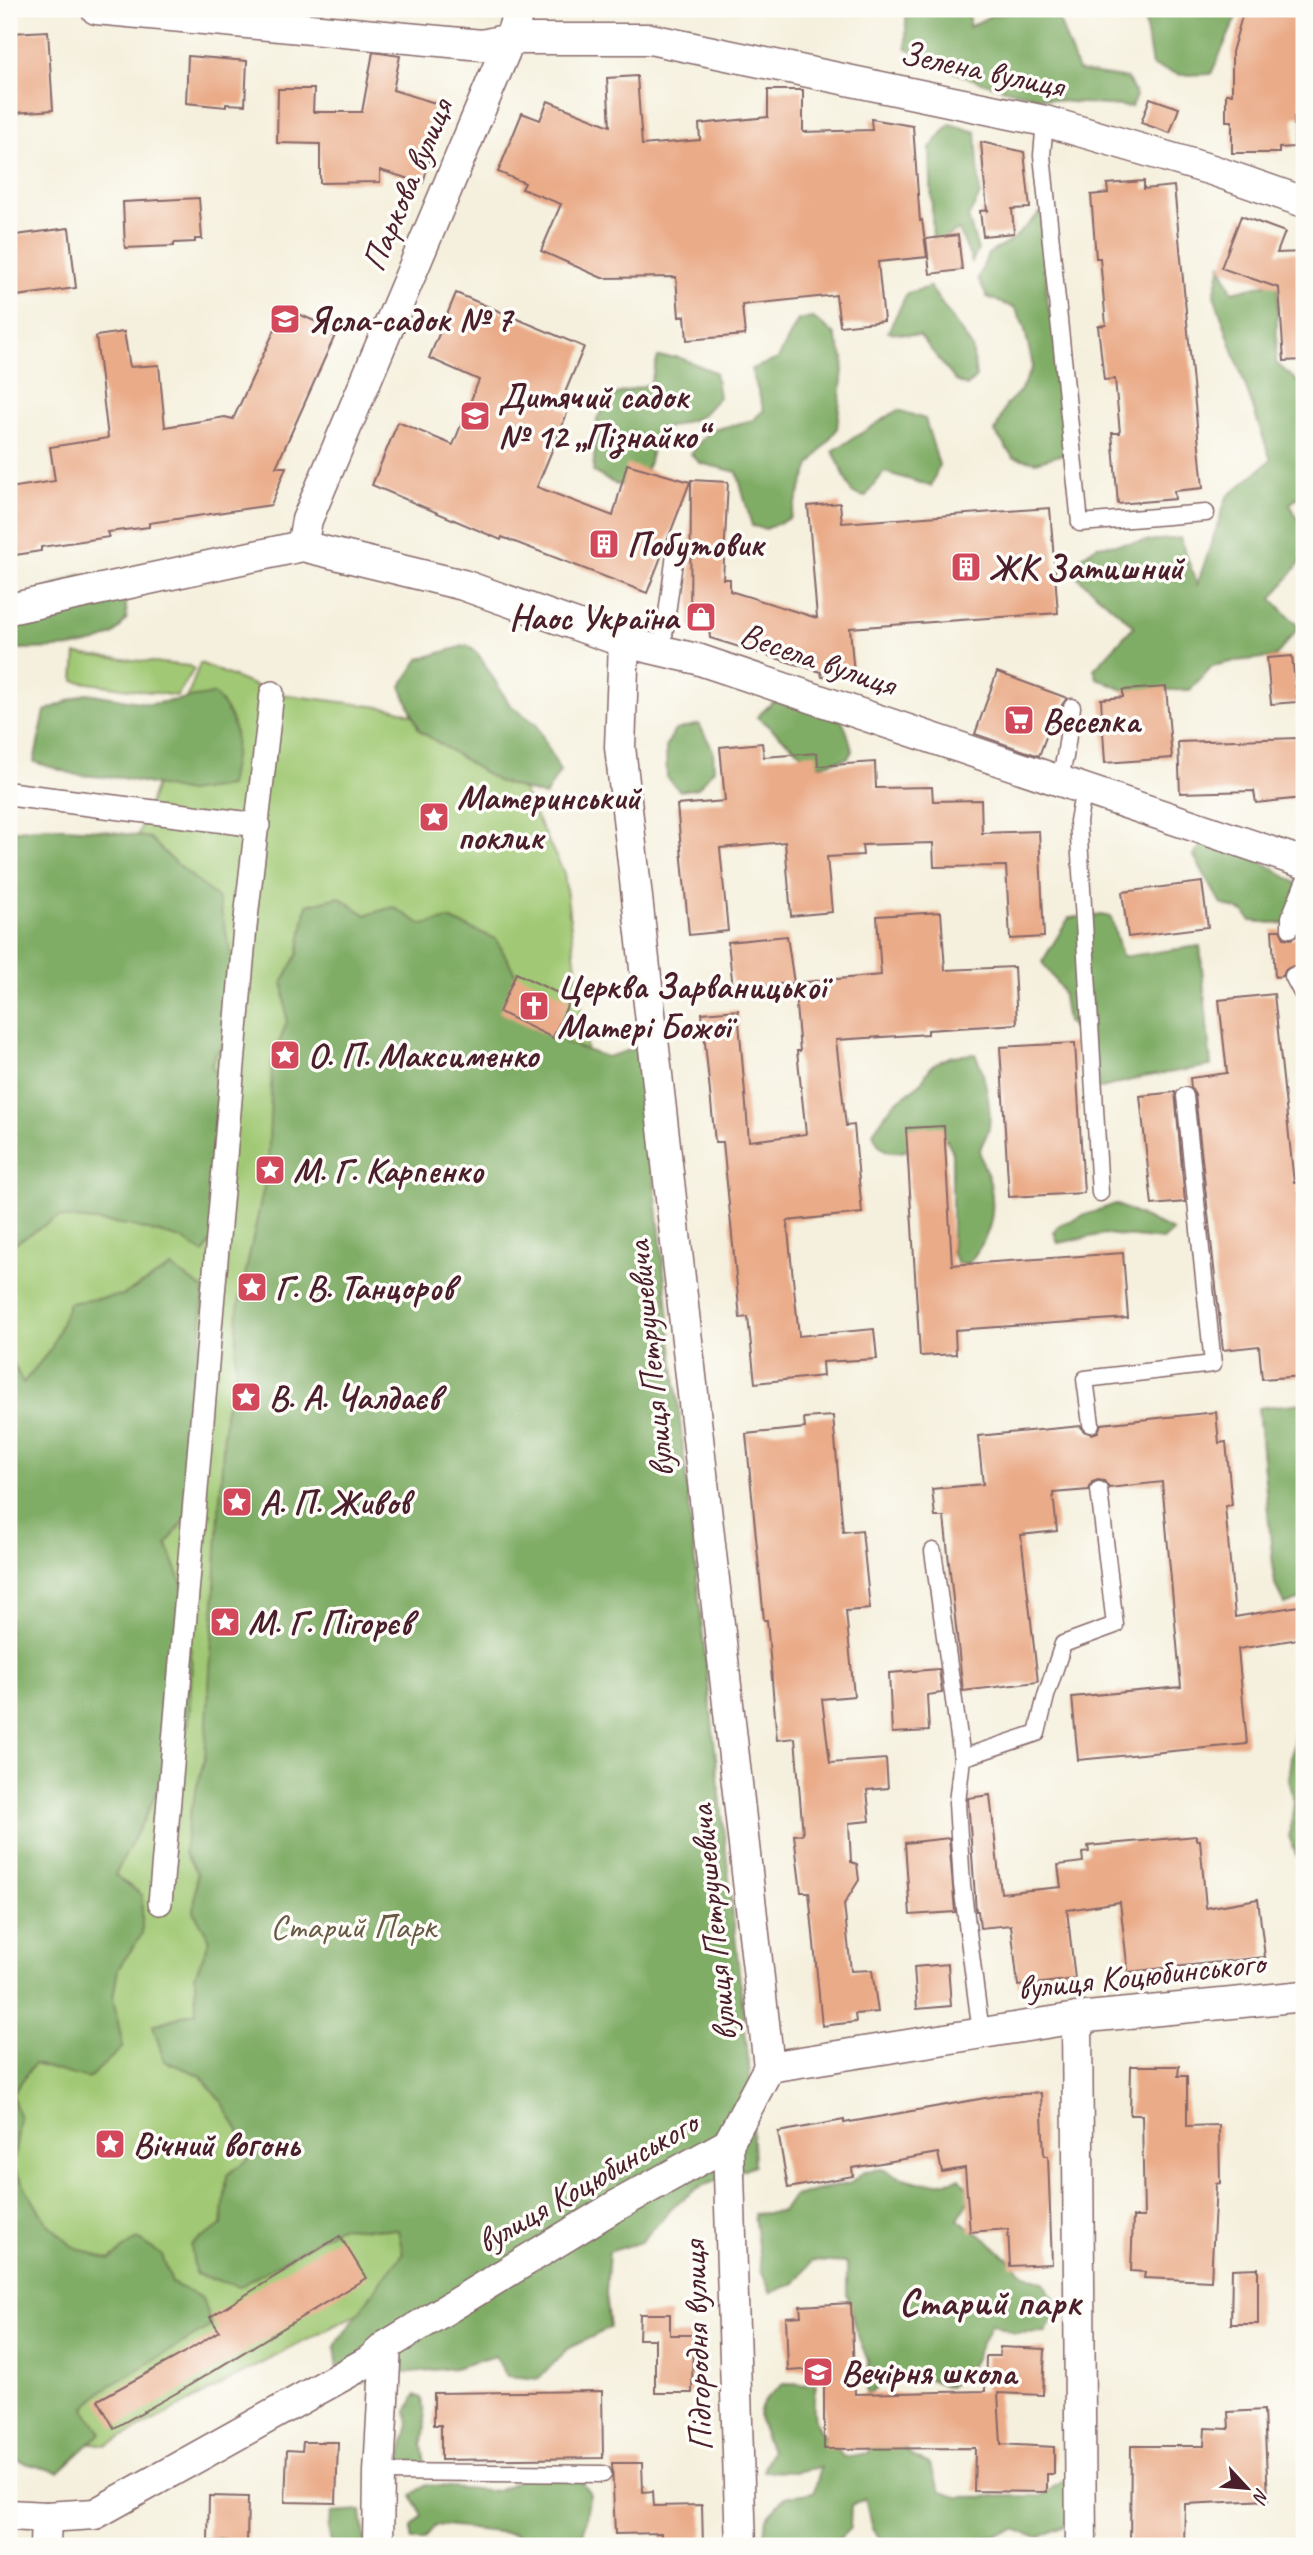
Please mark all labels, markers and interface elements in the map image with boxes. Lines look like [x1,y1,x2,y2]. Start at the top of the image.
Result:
street label: Зелена вулиця [896,30,1071,109]
street label: Паркова вулиця [351,89,465,278]
place label: Ясла-садок № 7 [308,297,515,342]
school or university icon: Ясла-садок № 7 [268,302,302,336]
place label: Дитячий садок № 12 „Пізнайко“ [498,374,714,459]
school or university icon: Дитячий садок № 12 „Пізнайко“ [458,399,492,433]
place label: Побутовик [627,522,766,567]
building icon: Побутовик [587,527,621,561]
place label: ЖК Затишний [989,545,1185,590]
building icon: ЖК Затишний [949,550,983,584]
place label: Наос Україна [509,595,681,640]
shop icon: Наос Україна [684,600,718,634]
street label: Весела вулиця [734,611,905,708]
place label: Веселка [1042,698,1142,743]
supermarket icon: Веселка [1002,703,1036,737]
place label: Материнський поклик [457,775,642,860]
place icon: Материнський поклик [417,800,451,834]
place label: Церква Зарваницької Матері Божої [557,964,833,1049]
church icon: Церква Зарваницької Матері Божої [517,989,551,1023]
place label: О. П. Максименко [308,1033,540,1078]
place icon: О. П. Максименко [268,1038,302,1072]
place label: М. Г. Карпенко [293,1148,485,1193]
place icon: М. Г. Карпенко [253,1153,287,1187]
street label: вулиця Петрушевича [615,1237,685,1479]
place label: Г. В. Танцоров [275,1265,462,1310]
place icon: Г. В. Танцоров [235,1270,269,1304]
place label: В. А. Чалдаєв [269,1375,447,1420]
place icon: В. А. Чалдаєв [229,1380,263,1414]
place label: А. П. Живов [260,1480,415,1525]
place icon: А. П. Живов [220,1485,254,1519]
place label: М. Г. Пігорєв [248,1600,419,1645]
place icon: М. Г. Пігорєв [208,1605,242,1639]
street label: вулиця Петрушевича [678,1801,748,2043]
park label: Старий Парк [270,1904,439,1949]
street label: вулиця Коцюбинського [1015,1939,1270,2010]
street label: вулиця Коцюбинського [468,2099,709,2264]
place label: Вічний вогонь [133,2122,301,2167]
place icon: Вічний вогонь [93,2127,127,2161]
street label: Підгородня вулиця [671,2237,723,2452]
district label: Старий парк [899,2279,1083,2326]
place label: Вечірня школа [841,2350,1019,2395]
school or university icon: Вечірня школа [801,2355,835,2389]
north arrow [1212,2454,1282,2524]
text: N [1247,2484,1275,2508]

